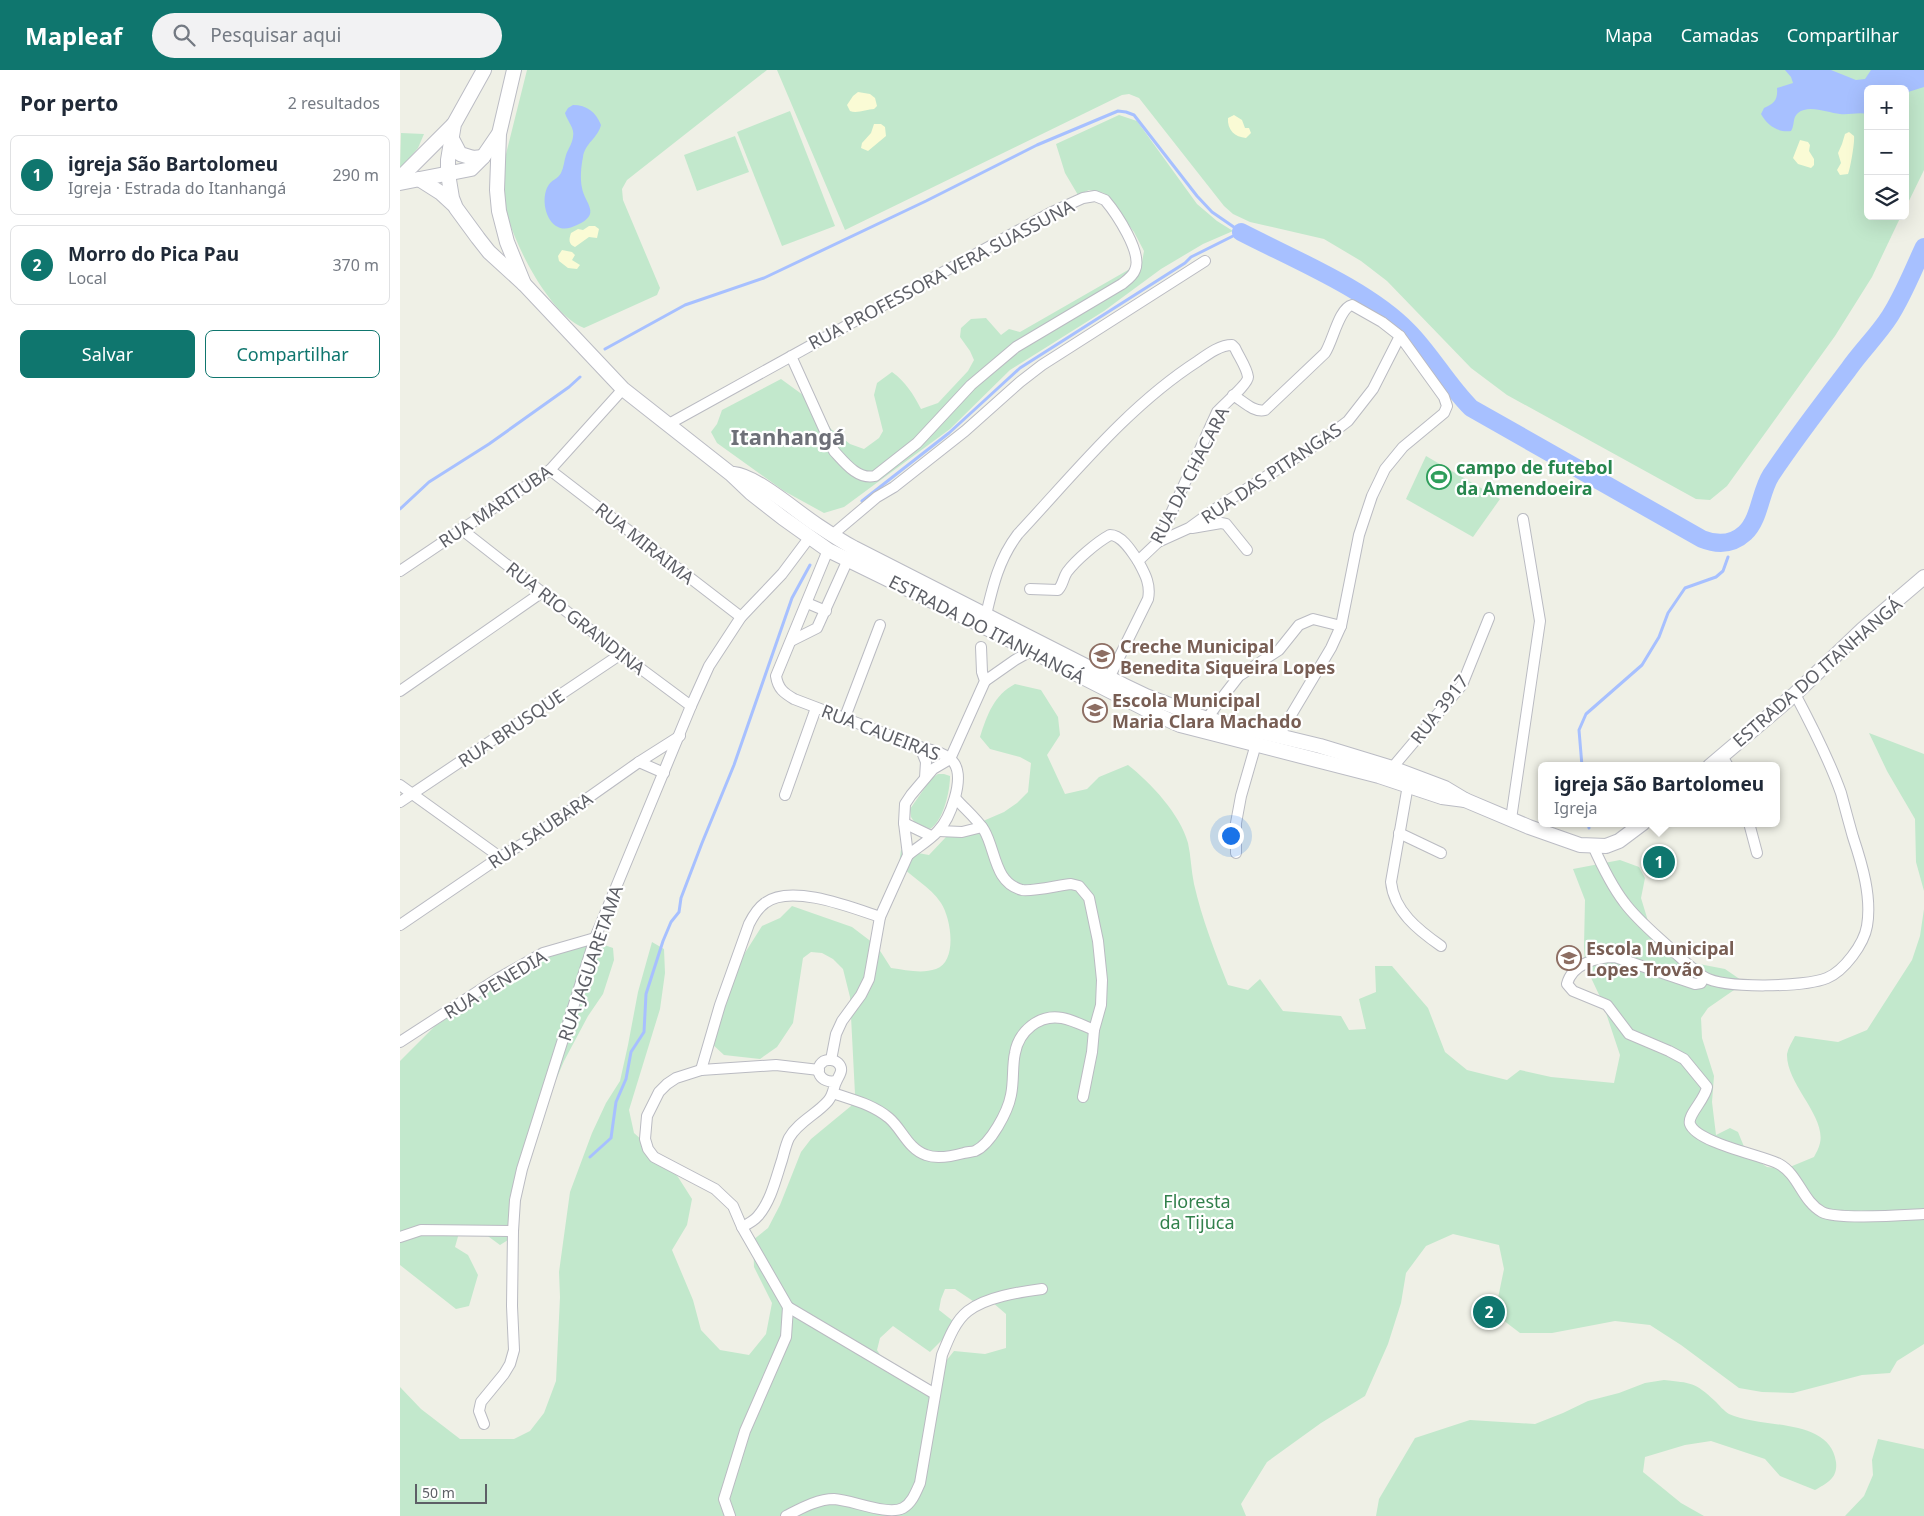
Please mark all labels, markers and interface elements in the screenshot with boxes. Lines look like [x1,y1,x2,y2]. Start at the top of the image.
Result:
search box [152,13,502,58]
text: Mapleaf [25,19,122,52]
icon: search [170,21,198,49]
text: Pesquisar aqui [210,22,342,48]
text: Mapa [1605,23,1653,47]
text: Camadas [1681,23,1759,47]
text: Compartilhar [1787,23,1899,47]
map controls [1864,85,1909,220]
button: + [1864,85,1909,130]
text: Por perto [20,89,118,117]
text: 2 resultados [288,92,380,114]
button: − [1864,130,1909,175]
text: igreja São Bartolomeu [68,151,278,177]
text: 1 [32,164,42,186]
text: 290 m [332,164,379,186]
button: layers [1864,175,1909,220]
text: Igreja · Estrada do Itanhangá [68,177,286,199]
street label: RUA PROFESSORA VERA SUASSUNA [804,193,1078,354]
text: Morro do Pica Pau [68,241,239,267]
text: 2 [32,254,42,276]
text: 370 m [332,254,379,276]
text: Local [68,267,107,289]
button: Salvar [20,330,195,378]
button: Compartilhar [205,330,380,378]
street label: RUA DA CHACARA [1144,402,1234,548]
street label: RUA DAS PITANGAS [1196,417,1346,529]
district label: Itanhangá [731,421,845,451]
place label: campo de futebol da Amendoeira [1456,455,1613,500]
street label: RUA MARITUBA [434,459,557,553]
sports icon: campo de futebol da Amendoeira [1426,464,1452,490]
street label: RUA MIRAIMA [591,497,700,590]
street label: RUA RIO GRANDINA [502,556,651,680]
street label: ESTRADA DO ITANHANGÁ [885,569,1089,689]
street label: ESTRADA DO ITANHANGÁ [1727,592,1907,752]
place label: Creche Municipal Benedita Siqueira Lopes [1120,634,1335,679]
school or university icon: Creche Municipal Benedita Siqueira Lopes [1089,643,1115,669]
street label: RUA 3917 [1404,669,1474,749]
street label: RUA BRUSQUE [453,684,569,772]
place label: Escola Municipal Maria Clara Machado [1112,688,1302,733]
school or university icon: Escola Municipal Maria Clara Machado [1082,697,1108,723]
street label: RUA CAUEIRAS [818,698,944,766]
popup [1538,762,1780,827]
text: igreja São Bartolomeu [1554,771,1764,797]
street label: RUA SAUBARA [483,786,597,874]
text: Igreja [1554,797,1598,819]
your location [1218,823,1244,849]
pin: 1 [1643,843,1675,881]
street label: RUA JAGUARETAMA [552,881,628,1044]
place label: Escola Municipal Lopes Trovão [1586,936,1734,981]
street label: RUA PENEDIA [439,944,551,1024]
school or university icon: Escola Municipal Lopes Trovão [1556,945,1582,971]
park label: Floresta da Tijuca [1159,1189,1235,1234]
pin: 2 [1473,1293,1505,1331]
scale bar [415,1481,488,1504]
text: 50 m [422,1483,455,1502]

